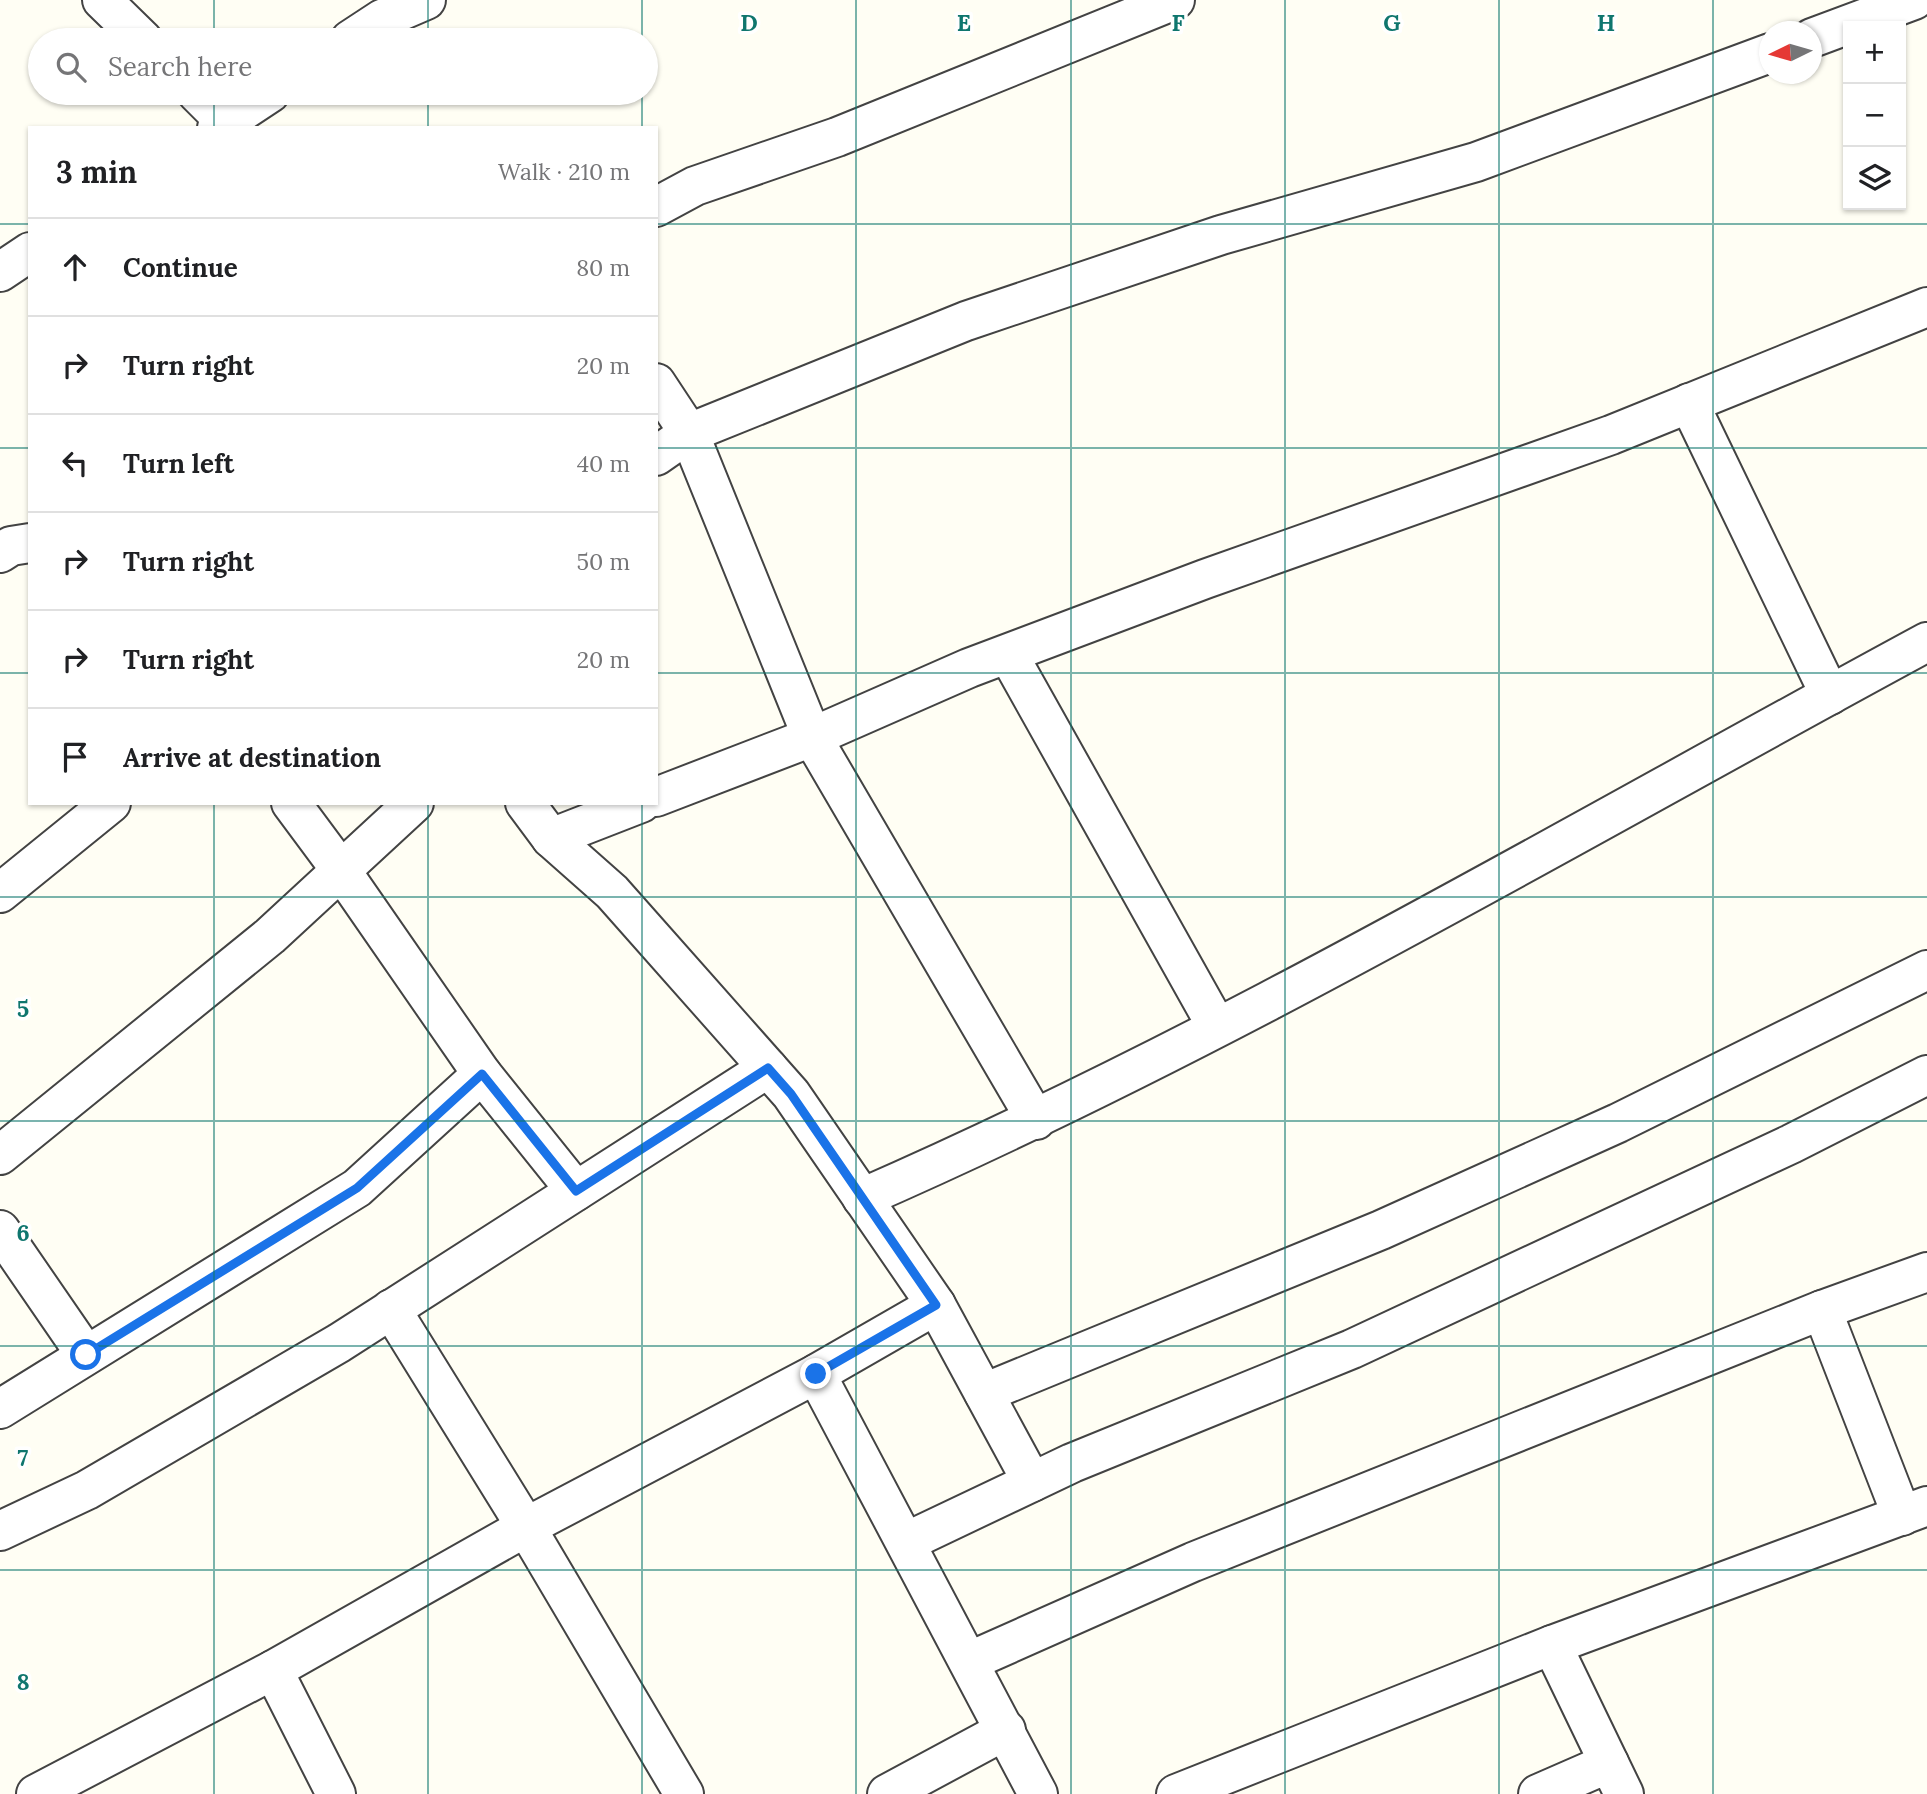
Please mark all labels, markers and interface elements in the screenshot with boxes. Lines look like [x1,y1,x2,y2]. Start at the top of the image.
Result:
text: D [740,8,758,37]
text: E [957,8,971,37]
text: F [1171,8,1185,37]
text: G [1383,8,1401,37]
text: H [1597,8,1615,37]
north arrow [1759,21,1822,84]
map controls [1843,21,1906,210]
button: + [1843,21,1906,84]
search box [28,28,658,105]
icon: search [52,48,90,86]
text: Search here [108,50,252,83]
button: − [1843,84,1906,147]
button: layers [1843,147,1906,210]
text: 3 min [56,153,137,191]
text: Walk · 210 m [498,157,630,186]
icon: ahead [56,248,94,286]
text: Continue [123,251,238,284]
text: 80 m [576,253,630,282]
icon: right [56,346,94,384]
text: Turn right [123,349,254,382]
text: 20 m [577,351,630,380]
icon: left [56,444,94,482]
text: Turn left [123,447,234,480]
text: 40 m [577,449,630,478]
icon: right [56,542,94,580]
text: Turn right [123,545,254,578]
text: 50 m [577,547,630,576]
icon: right [56,640,94,678]
text: Turn right [123,643,254,676]
text: 20 m [577,645,630,674]
icon: arrive [56,738,94,776]
text: Arrive at destination [123,741,381,774]
text: 5 [17,994,29,1023]
text: 6 [16,1218,30,1247]
route start [70,1339,101,1370]
route end [800,1358,831,1389]
text: 7 [18,1443,29,1472]
text: 8 [16,1667,30,1696]

